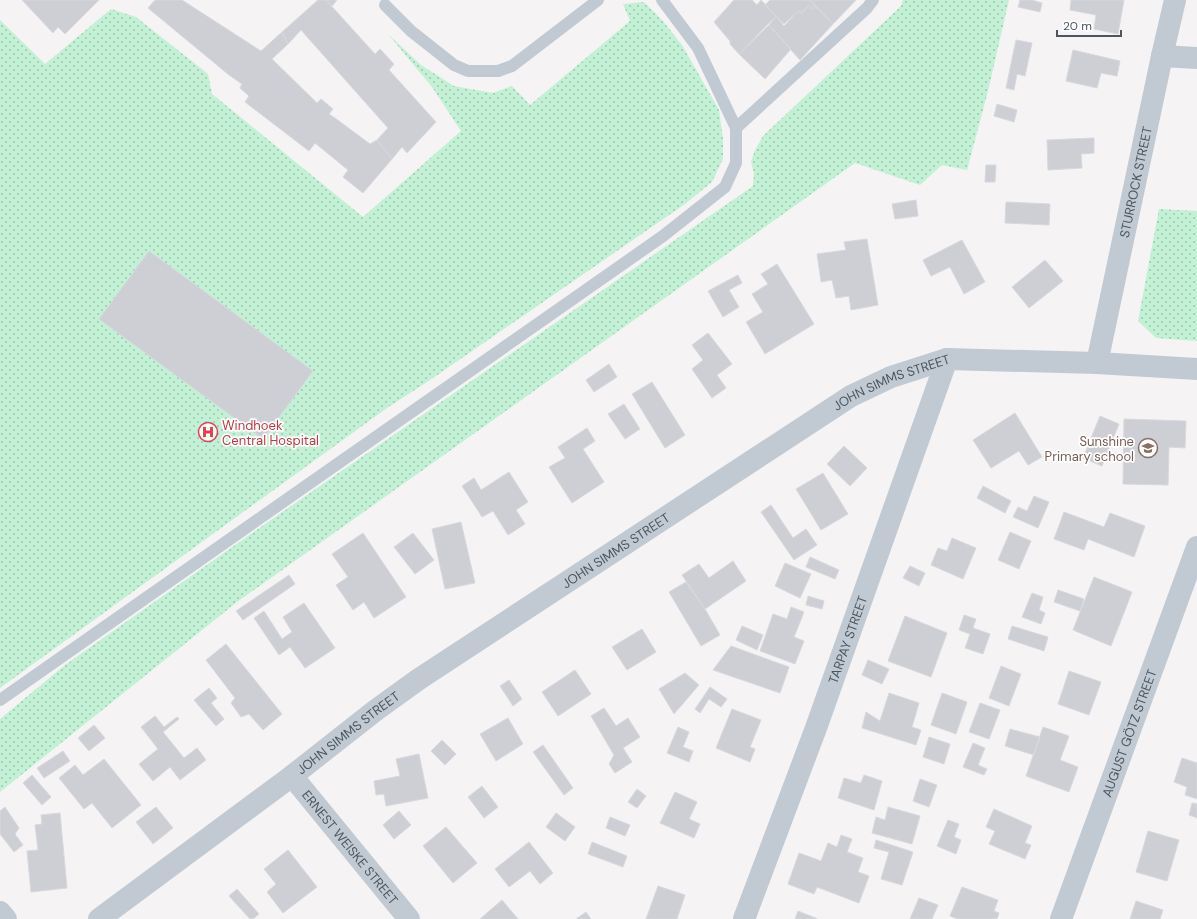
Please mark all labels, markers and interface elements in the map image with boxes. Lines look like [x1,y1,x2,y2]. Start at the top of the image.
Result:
scale bar [1057,12,1121,38]
text: 20 m [1063,18,1092,34]
street label: STURROCK STREET [1116,125,1156,239]
street label: JOHN SIMMS STREET [830,351,952,415]
place label: Windhoek Central Hospital [222,417,319,449]
hospital icon: Windhoek Central Hospital [197,421,219,443]
place label: Sunshine Primary school [1045,433,1134,465]
school or university icon: Sunshine Primary school [1137,437,1159,459]
street label: JOHN SIMMS STREET [559,509,673,592]
street label: TARPAY STREET [824,593,871,686]
street label: AUGUST GÖTZ STREET [1098,667,1161,799]
street label: JOHN SIMMS STREET [293,688,403,778]
street label: ERNEST WEISKE STREET [298,787,402,908]

